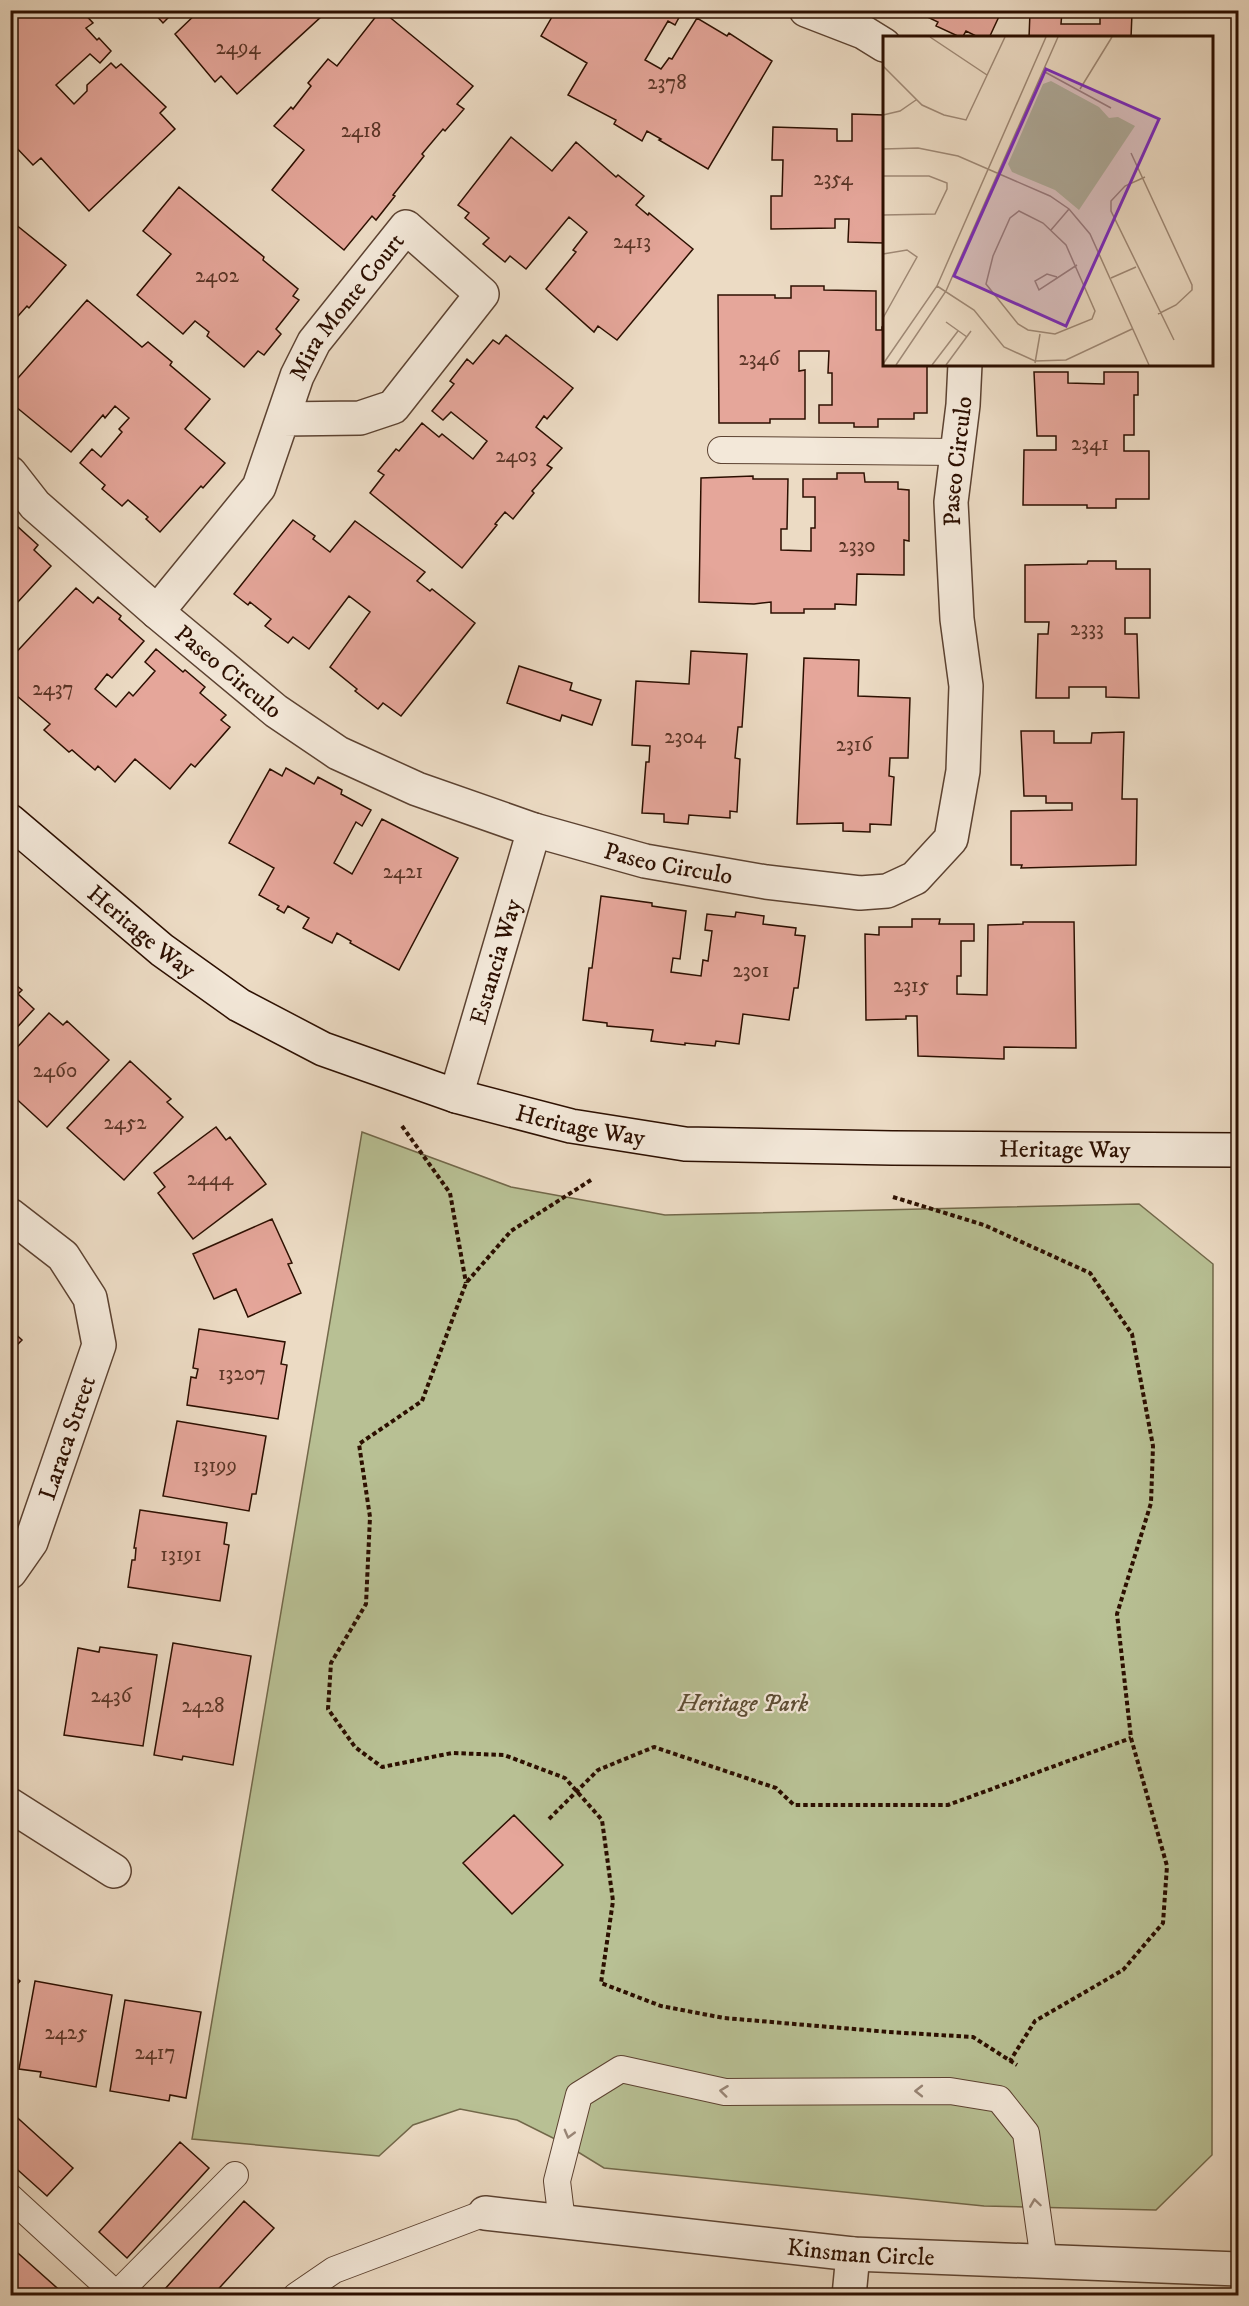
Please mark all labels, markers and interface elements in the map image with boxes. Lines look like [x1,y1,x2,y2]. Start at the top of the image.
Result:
house number: 2494 [216,35,261,61]
inset map [883,36,1213,366]
house number: 2378 [647,70,687,96]
house number: 2418 [341,118,381,144]
house number: 2354 [813,166,854,192]
street label: Mira Monte Court [283,227,411,386]
house number: 2413 [613,229,651,255]
house number: 2402 [195,263,240,289]
house number: 2346 [738,346,781,372]
street label: Paseo Circulo [937,396,979,527]
house number: 2341 [1071,431,1109,457]
house number: 2403 [495,443,537,469]
house number: 2330 [838,533,876,559]
house number: 2333 [1070,616,1104,642]
street label: Paseo Circulo [168,619,288,726]
house number: 2437 [32,676,74,702]
house number: 2304 [664,724,707,750]
house number: 2316 [836,732,873,758]
street label: Paseo Circulo [600,836,735,892]
house number: 2421 [383,859,423,885]
street label: Heritage Way [81,879,202,986]
street label: Estancia Way [464,895,529,1028]
house number: 2301 [732,958,770,984]
house number: 2315 [893,973,929,999]
house number: 2460 [33,1058,77,1084]
street label: Heritage Way [512,1098,648,1154]
house number: 2452 [103,1110,147,1136]
street label: Heritage Way [999,1135,1131,1165]
house number: 2444 [187,1166,234,1192]
house number: 13207 [218,1361,266,1387]
street label: Laraca Street [33,1372,103,1504]
house number: 13199 [193,1453,237,1479]
house number: 13191 [160,1542,202,1568]
house number: 2436 [90,1683,133,1709]
park label: Heritage Park [677,1689,808,1719]
house number: 2428 [181,1693,225,1719]
house number: 2425 [44,2020,88,2046]
house number: 2417 [134,2040,176,2066]
one-way arrow [719,2085,729,2098]
one-way arrow [914,2085,923,2097]
one-way arrow [563,2128,576,2138]
one-way arrow [1030,2198,1042,2208]
street label: Kinsman Circle [785,2233,935,2273]

